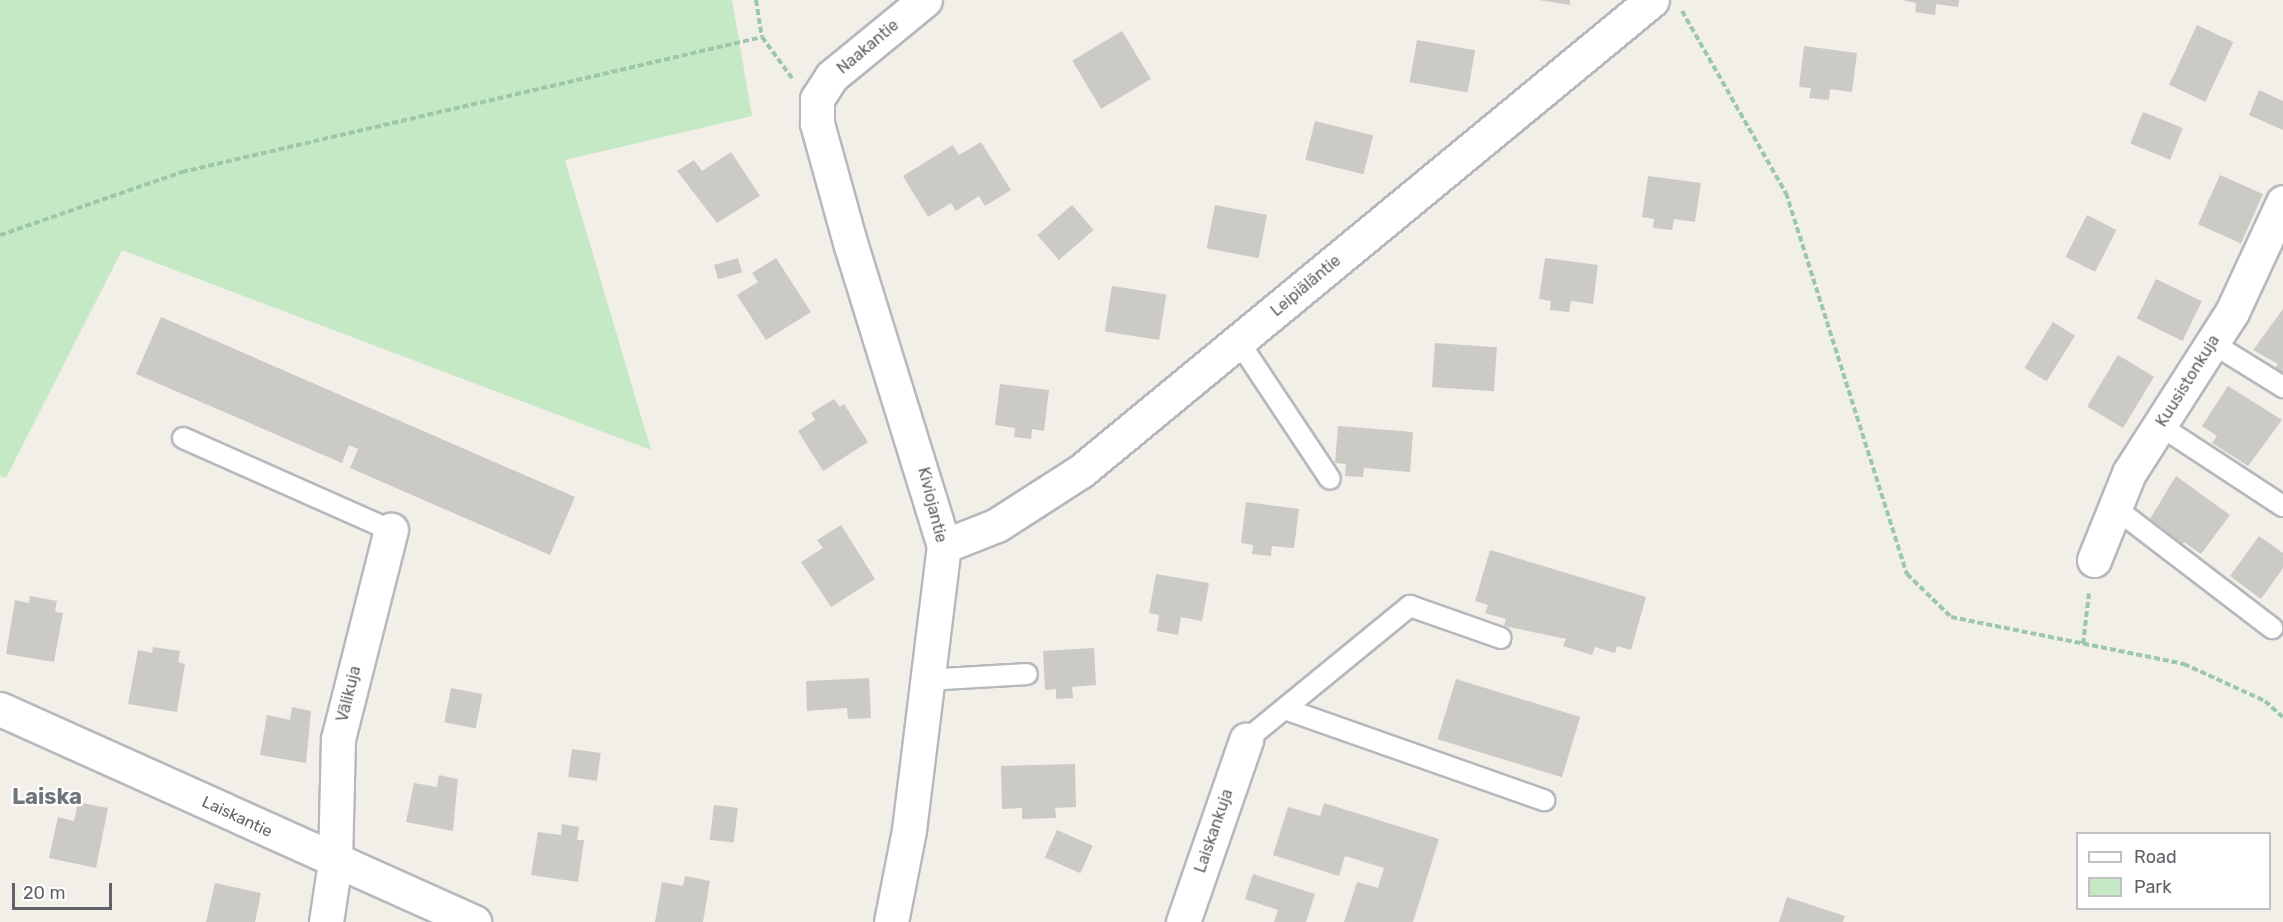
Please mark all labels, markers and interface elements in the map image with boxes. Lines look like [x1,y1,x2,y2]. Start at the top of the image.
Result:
street label: Naakantie [833,16,903,78]
street label: Leipiäläntie [1267,251,1345,321]
street label: Kuusistonkuja [2152,332,2224,430]
street label: Kiviojantie [913,465,951,545]
street label: Välikuja [333,664,365,724]
district label: Laiska [12,784,82,810]
street label: Laiskankuja [1191,787,1237,875]
street label: Laiskantie [199,792,275,842]
legend [2076,832,2271,910]
text: Road [2134,846,2177,868]
scale bar [15,871,116,909]
text: Park [2134,876,2171,898]
text: 20 m [23,882,65,904]

